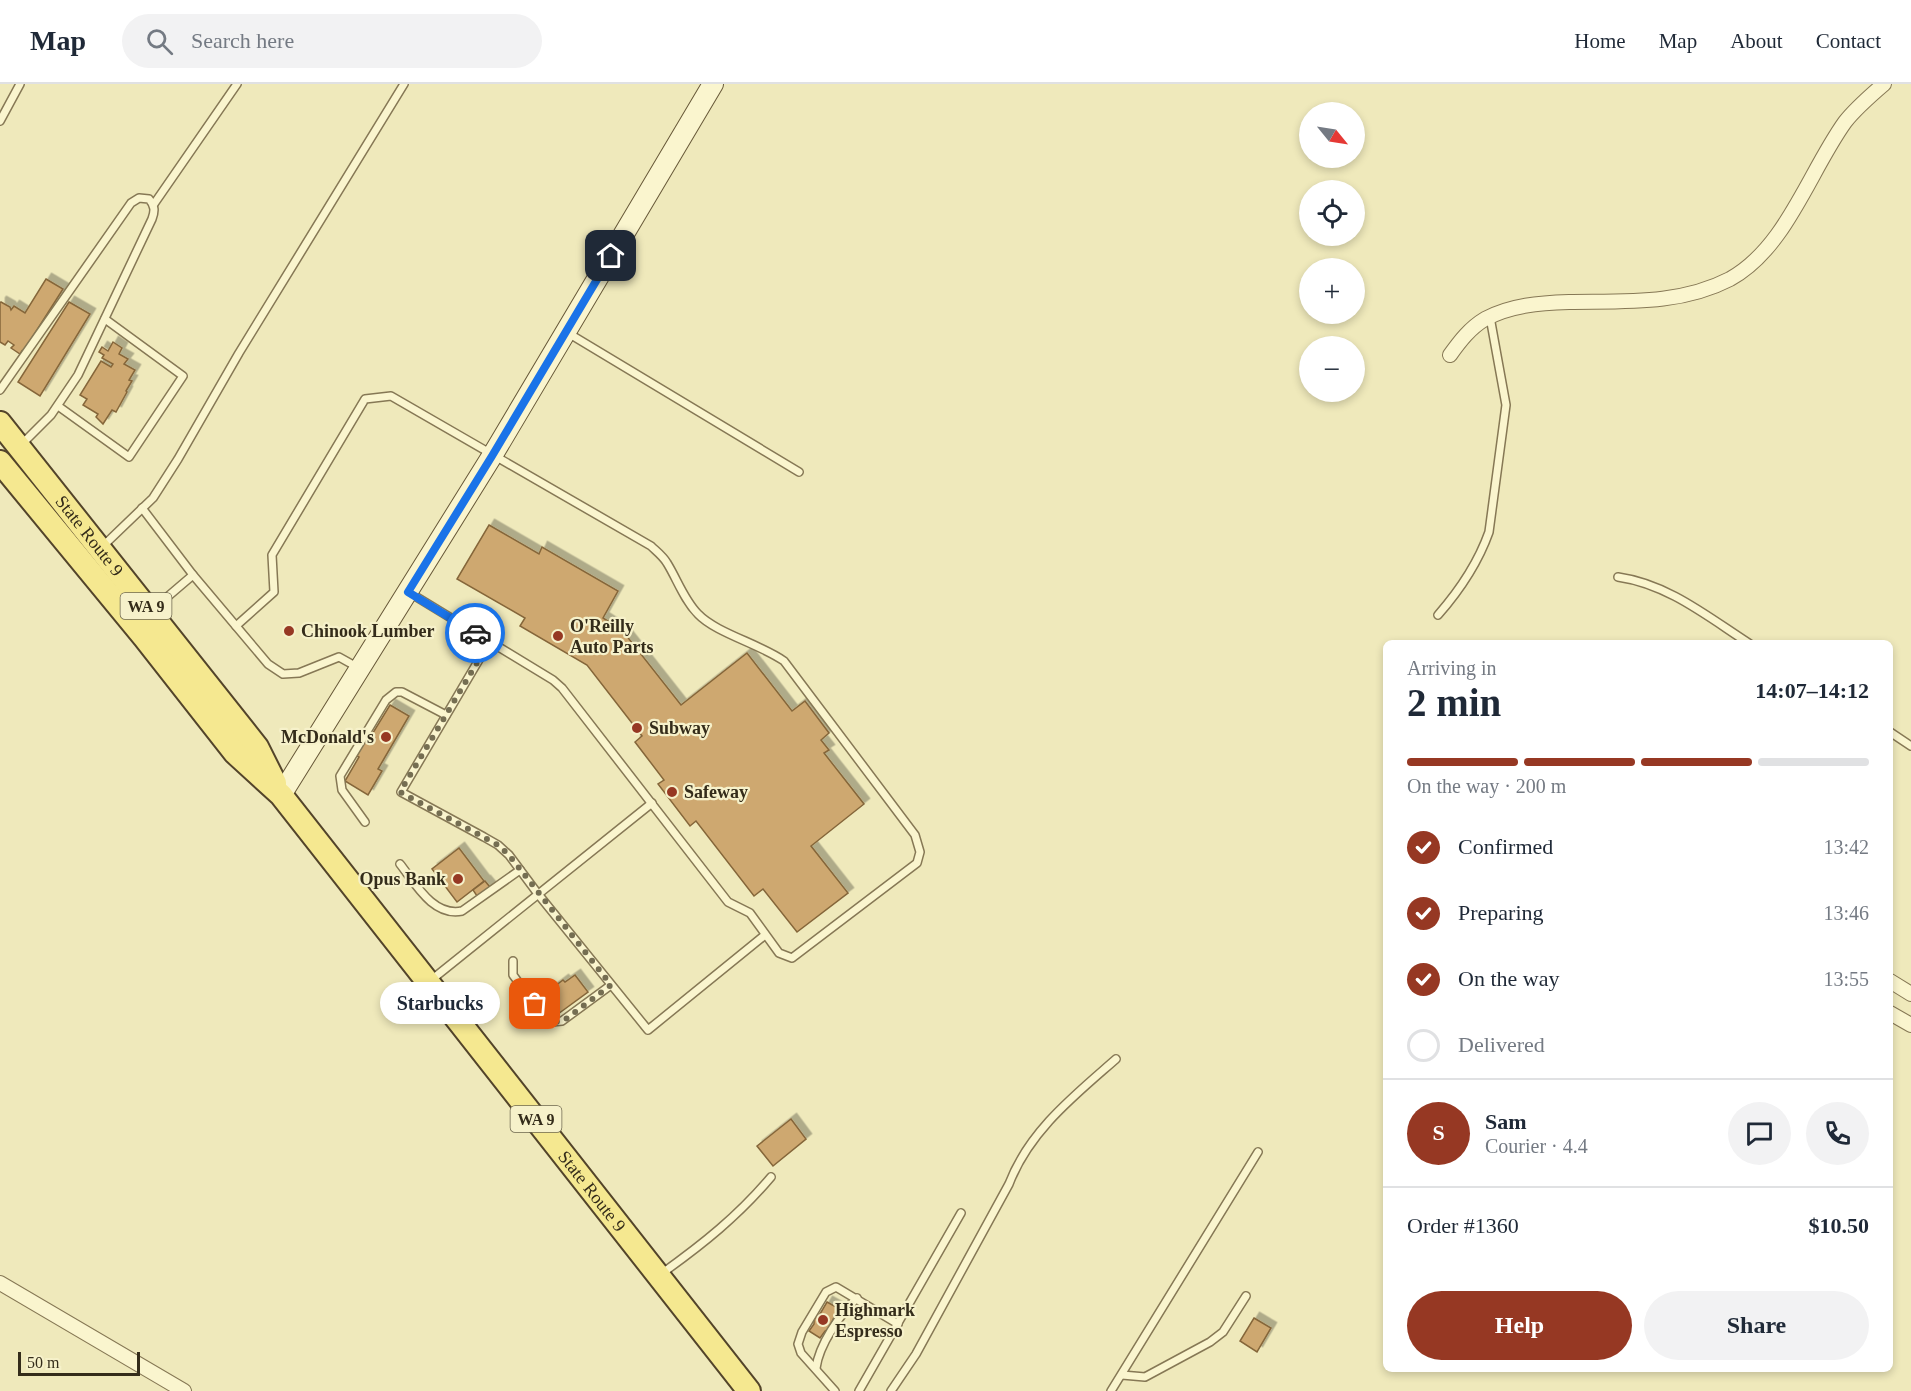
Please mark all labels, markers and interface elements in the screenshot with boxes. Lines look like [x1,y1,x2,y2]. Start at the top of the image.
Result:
search box [122,14,542,68]
text: Map [30,25,86,56]
icon: search [143,25,176,58]
text: Search here [191,28,294,53]
text: Home [1574,29,1626,53]
text: Map [1659,29,1697,53]
text: About [1730,29,1783,53]
text: Contact [1816,29,1881,53]
north arrow [1299,102,1365,168]
map controls [1299,102,1365,402]
button: locate [1299,180,1365,246]
pin [585,230,636,281]
icon: home [594,239,627,272]
button: + [1299,258,1365,324]
button: − [1299,336,1365,402]
street label: State Route 9 [51,492,127,580]
road number: WA 9 [120,593,172,619]
courier [445,603,505,663]
place label: O'Reilly Auto Parts [570,616,654,657]
icon: car [459,617,492,650]
place label: Chinook Lumber [301,621,435,641]
marker: Chinook Lumber [282,624,296,638]
marker: O'Reilly Auto Parts [551,629,565,643]
text: Arriving in [1407,657,1496,679]
text: 14:07–14:12 [1755,678,1869,703]
text: 2 min [1407,681,1501,724]
place label: Subway [649,718,710,738]
marker: Subway [630,721,644,735]
place label: McDonald's [281,727,374,747]
marker: McDonald's [379,730,393,744]
text: On the way · 200 m [1407,775,1566,797]
place label: Safeway [684,782,748,802]
marker: Safeway [665,785,679,799]
icon: check [1407,831,1440,864]
text: Confirmed [1458,834,1553,859]
text: 13:42 [1823,836,1869,858]
place label: Opus Bank [359,869,446,889]
marker: Opus Bank [451,872,465,886]
icon: check [1407,897,1440,930]
text: Preparing [1458,900,1544,925]
text: 13:46 [1823,902,1869,924]
icon: check [1407,963,1440,996]
text: On the way [1458,966,1559,991]
text: 13:55 [1823,968,1869,990]
pin [509,978,560,1029]
callout: Starbucks [379,983,499,1025]
icon: bag [518,987,551,1020]
text: Starbucks [397,992,483,1014]
text: Delivered [1458,1032,1545,1057]
button: chat [1728,1102,1791,1165]
button: phone [1806,1102,1869,1165]
road number: WA 9 [510,1106,562,1132]
text: Sam [1485,1109,1527,1134]
text: S [1432,1120,1445,1145]
text: Courier · 4.4 [1485,1135,1588,1157]
street label: State Route 9 [554,1147,630,1235]
text: Order #1360 [1407,1213,1519,1238]
text: $10.50 [1809,1213,1869,1238]
button: Help [1407,1291,1632,1360]
button: Share [1644,1291,1869,1360]
place label: Highmark Espresso [835,1300,915,1341]
marker: Highmark Espresso [816,1313,830,1327]
scale bar [18,1349,140,1376]
text: 50 m [27,1354,59,1371]

